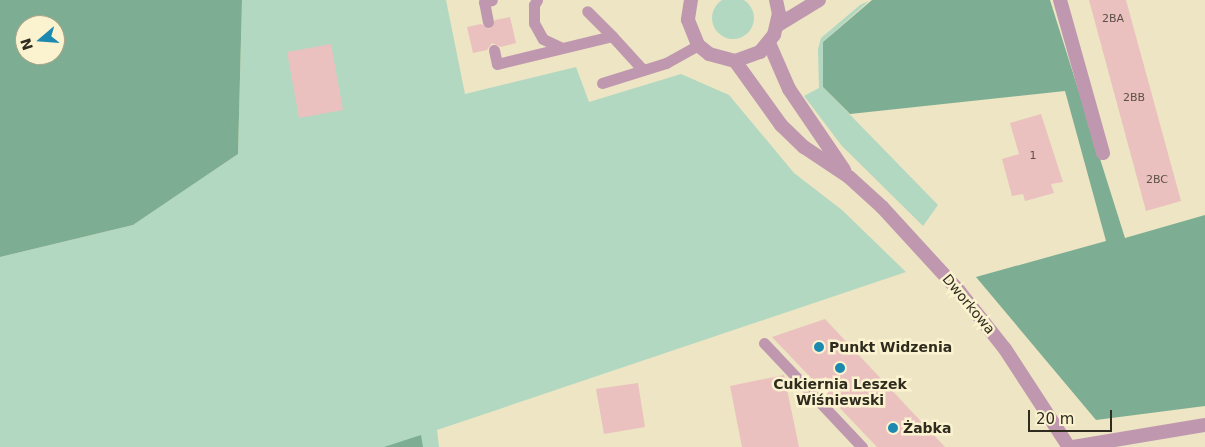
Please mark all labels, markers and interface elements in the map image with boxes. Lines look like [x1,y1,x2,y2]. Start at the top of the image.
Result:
house number: 2BA [1102,12,1124,26]
north arrow [15,15,65,65]
text: N [17,36,36,52]
house number: 2BB [1123,91,1145,105]
house number: 1 [1030,149,1036,163]
house number: 2BC [1146,173,1168,187]
street label: Dworkowa [939,271,999,337]
place label: Punkt Widzenia [829,339,952,355]
marker: Punkt Widzenia [813,341,825,353]
marker: Cukiernia Leszek Wiśniewski [834,362,846,374]
place label: Cukiernia Leszek Wiśniewski [773,376,907,408]
scale bar [1030,400,1114,432]
text: 20 m [1036,410,1074,428]
place label: Żabka [903,420,951,436]
marker: Żabka [887,422,899,434]

